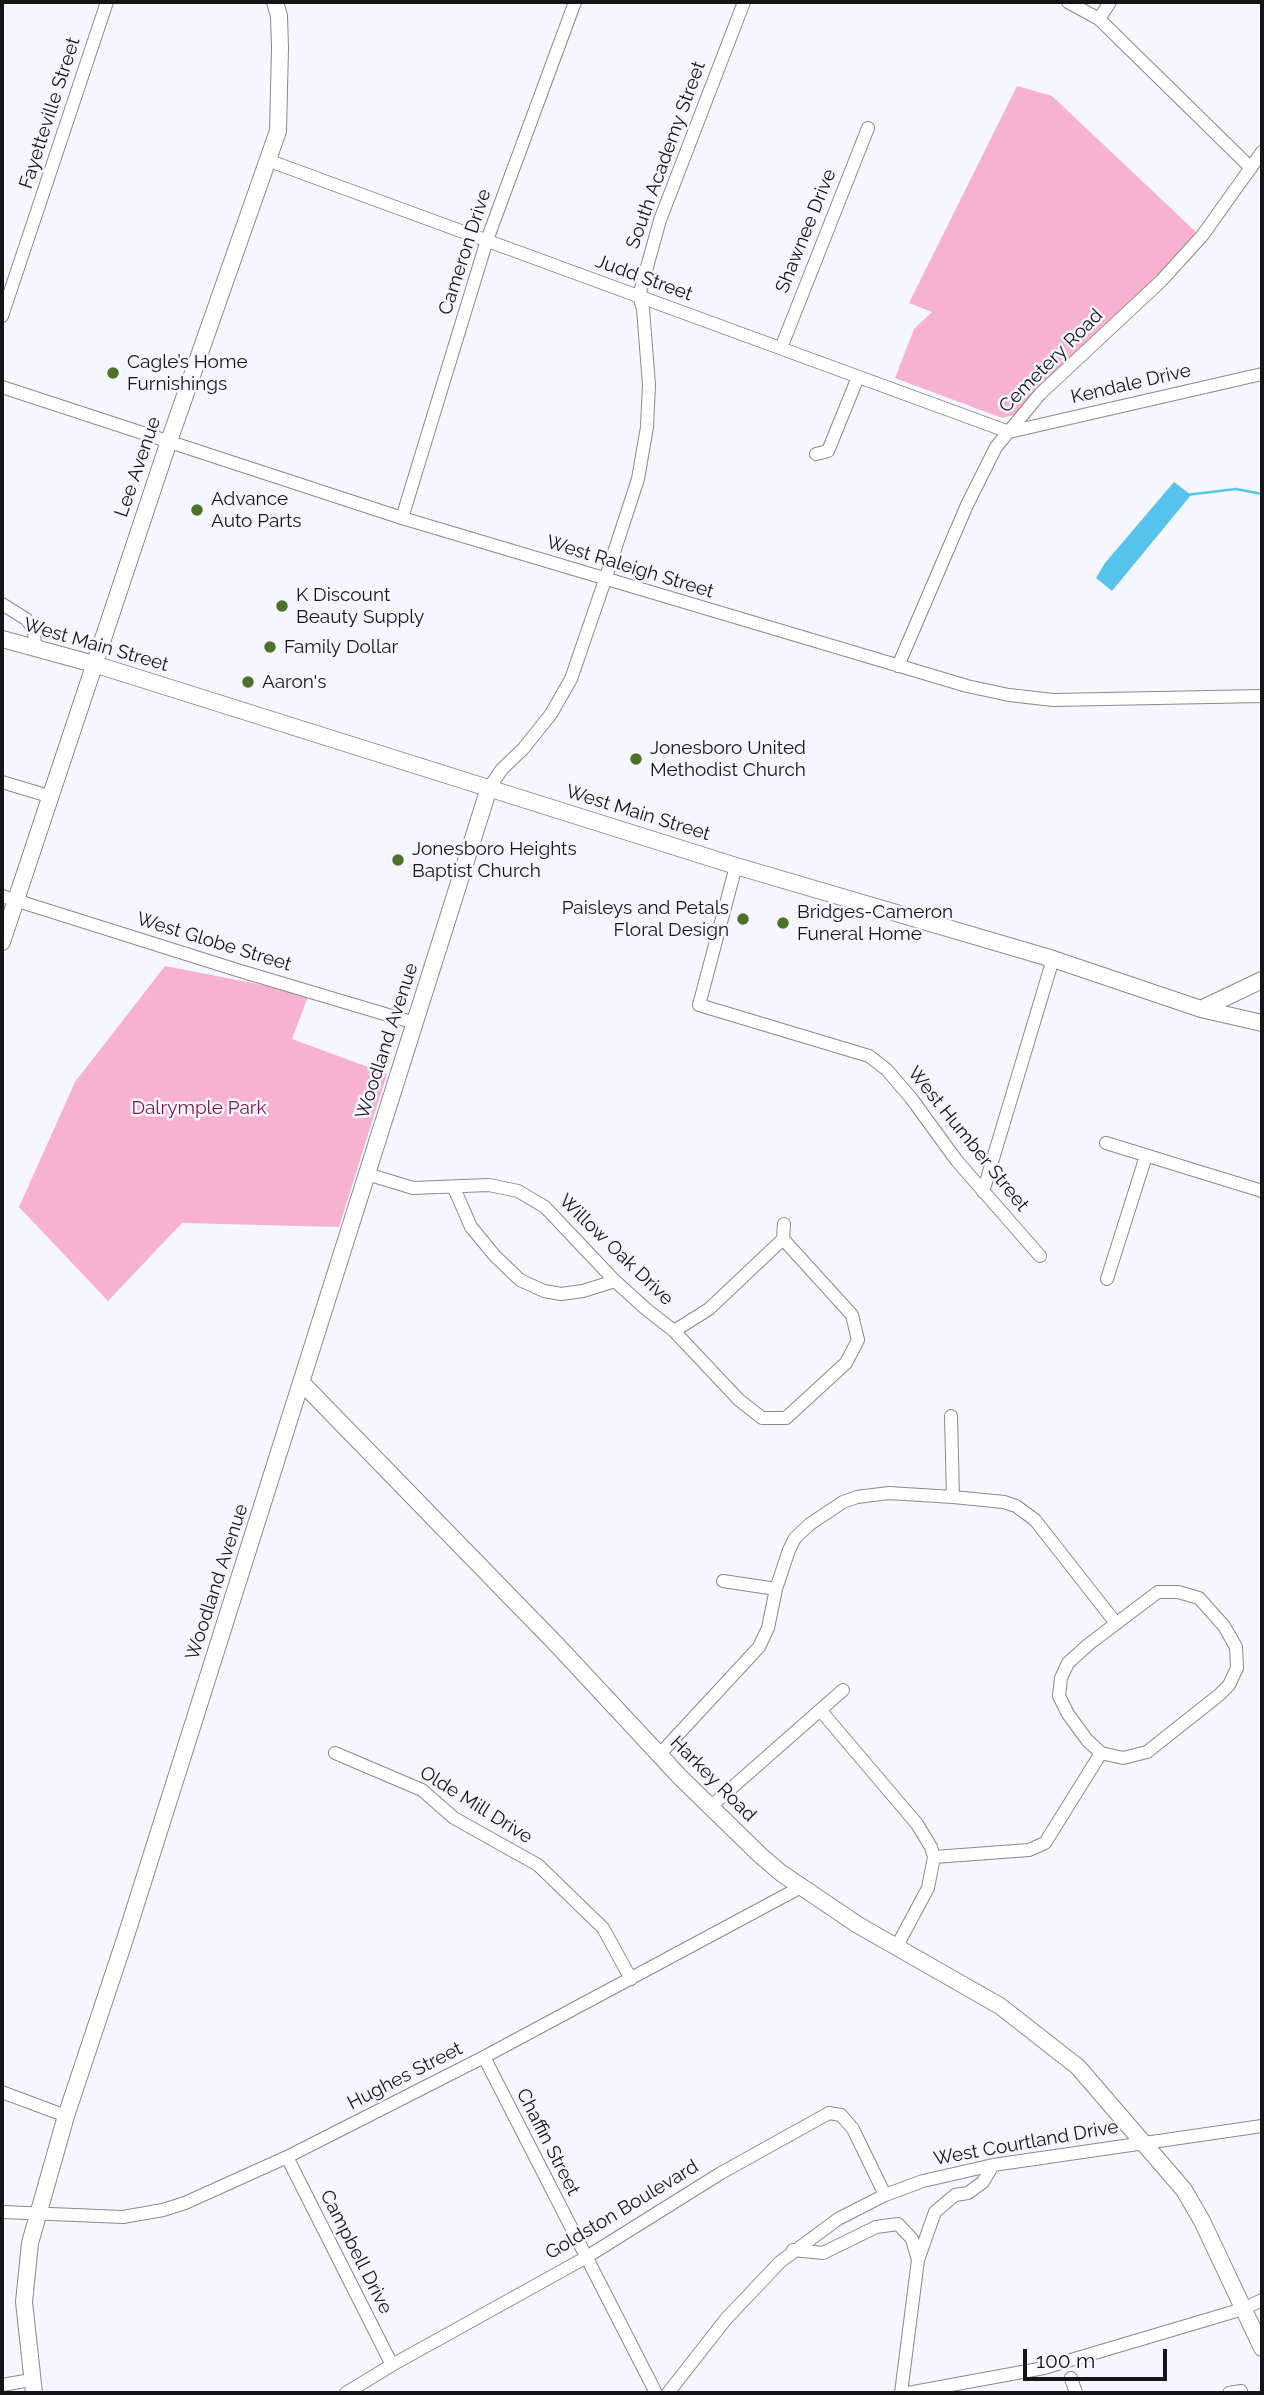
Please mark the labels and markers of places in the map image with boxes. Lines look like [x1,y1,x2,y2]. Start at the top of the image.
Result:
place label: Cagle’s Home Furnishings [127,351,248,395]
marker: Cagle’s Home Furnishings [105,365,121,381]
place label: Advance Auto Parts [211,488,302,532]
marker: Advance Auto Parts [189,502,205,518]
place label: K Discount Beauty Supply [296,584,424,628]
marker: K Discount Beauty Supply [274,598,290,614]
place label: Family Dollar [284,636,398,658]
marker: Family Dollar [262,639,278,655]
place label: Aaron's [262,671,326,693]
marker: Aaron's [240,674,256,690]
place label: Jonesboro United Methodist Church [650,737,806,781]
marker: Jonesboro United Methodist Church [628,751,644,767]
place label: Jonesboro Heights Baptist Church [412,838,577,882]
marker: Jonesboro Heights Baptist Church [390,852,406,868]
place label: Paisleys and Petals Floral Design [562,897,729,941]
place label: Bridges-Cameron Funeral Home [797,901,953,945]
marker: Paisleys and Petals Floral Design [735,911,751,927]
marker: Bridges-Cameron Funeral Home [775,915,791,931]

